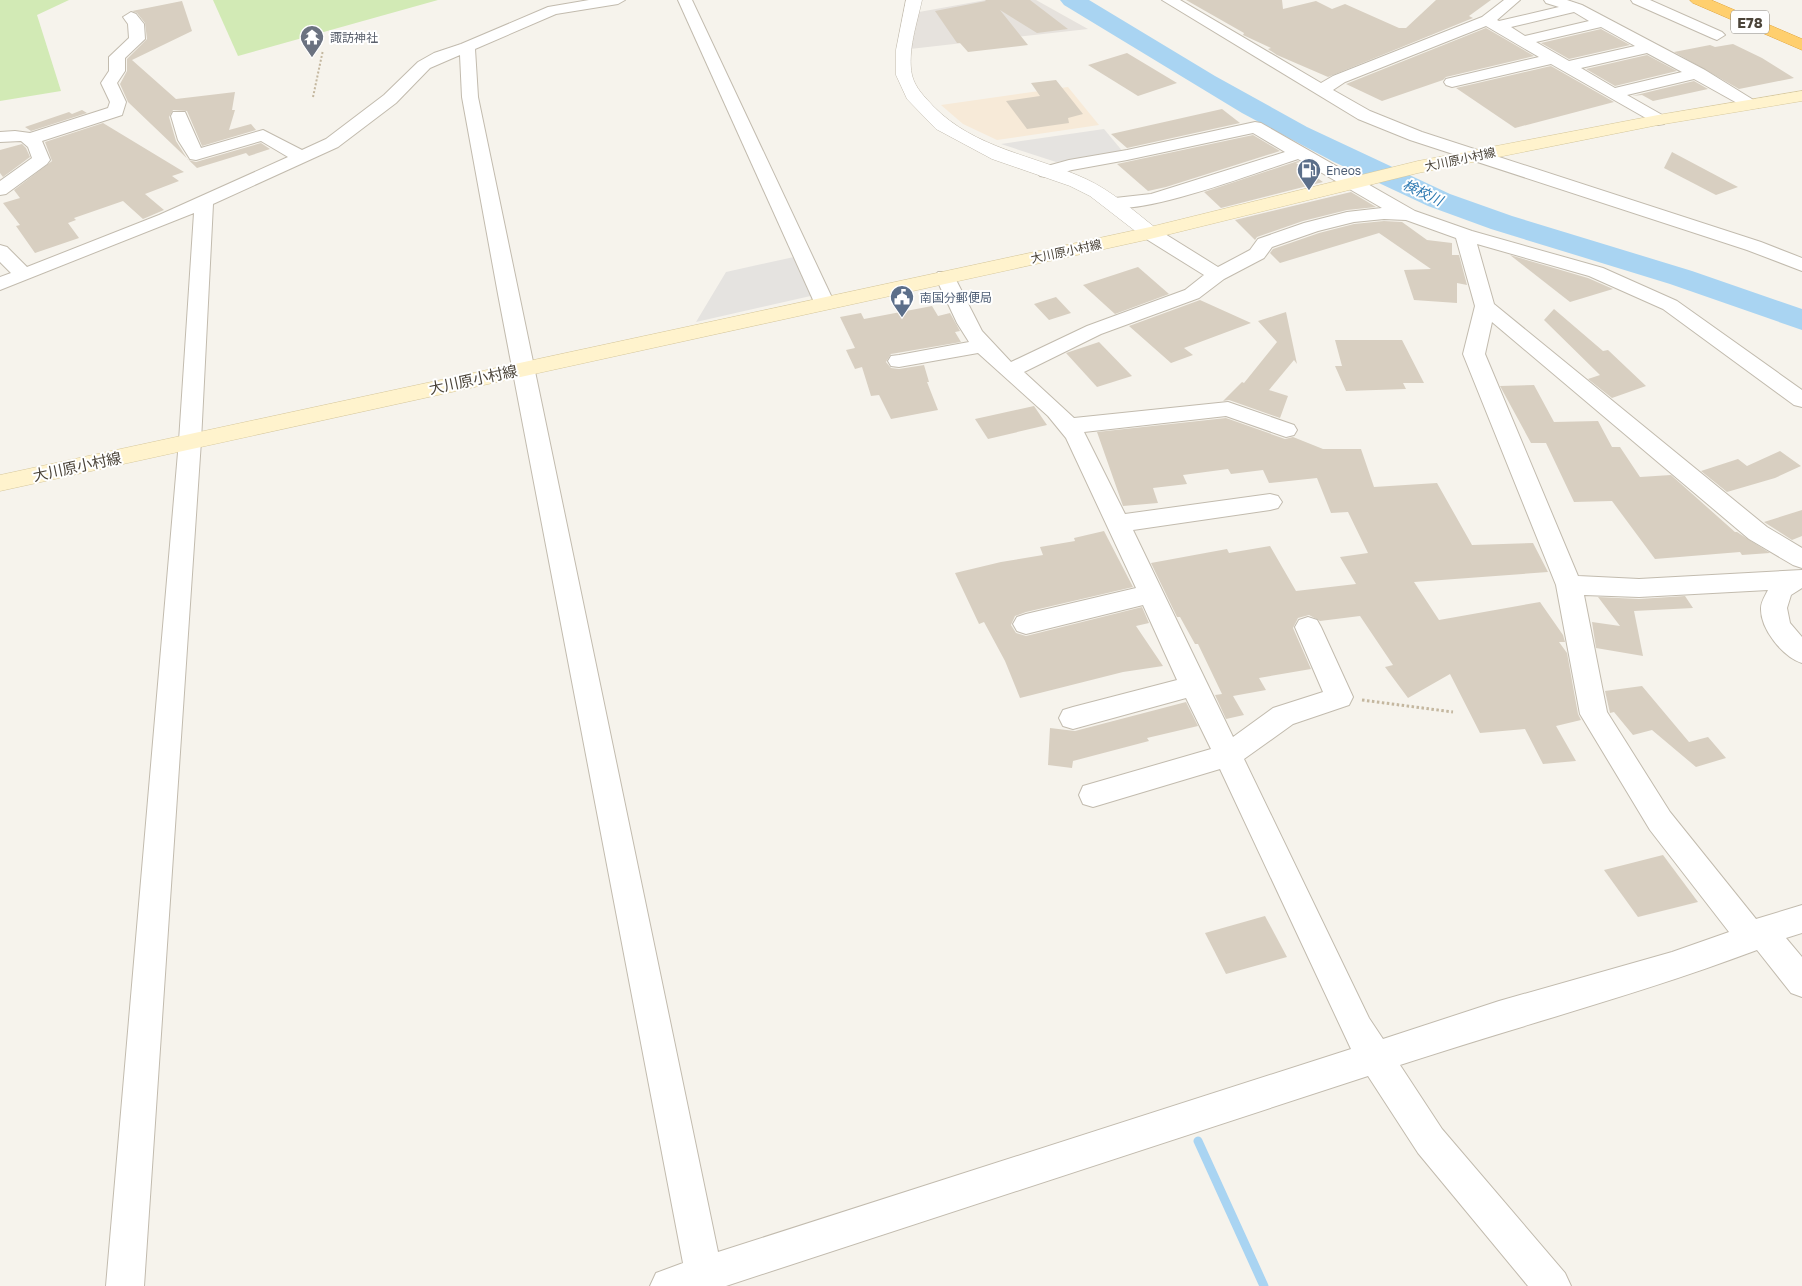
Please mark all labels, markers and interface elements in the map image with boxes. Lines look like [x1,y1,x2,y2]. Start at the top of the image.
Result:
road number: E78 [1731,11,1769,34]
temple icon: 諏訪神社 [299,24,325,58]
place label: 諏訪神社 [330,30,378,45]
street label: 大川原小村線 [1423,144,1497,174]
fuel station icon: Eneos [1296,157,1322,191]
place label: Eneos [1326,163,1361,178]
water label: 検校川 [1400,175,1447,209]
street label: 大川原小村線 [1029,236,1103,266]
public building icon: 南国分郵便局 [889,284,915,318]
place label: 南国分郵便局 [920,290,992,305]
street label: 大川原小村線 [427,361,519,397]
street label: 大川原小村線 [31,448,123,484]

